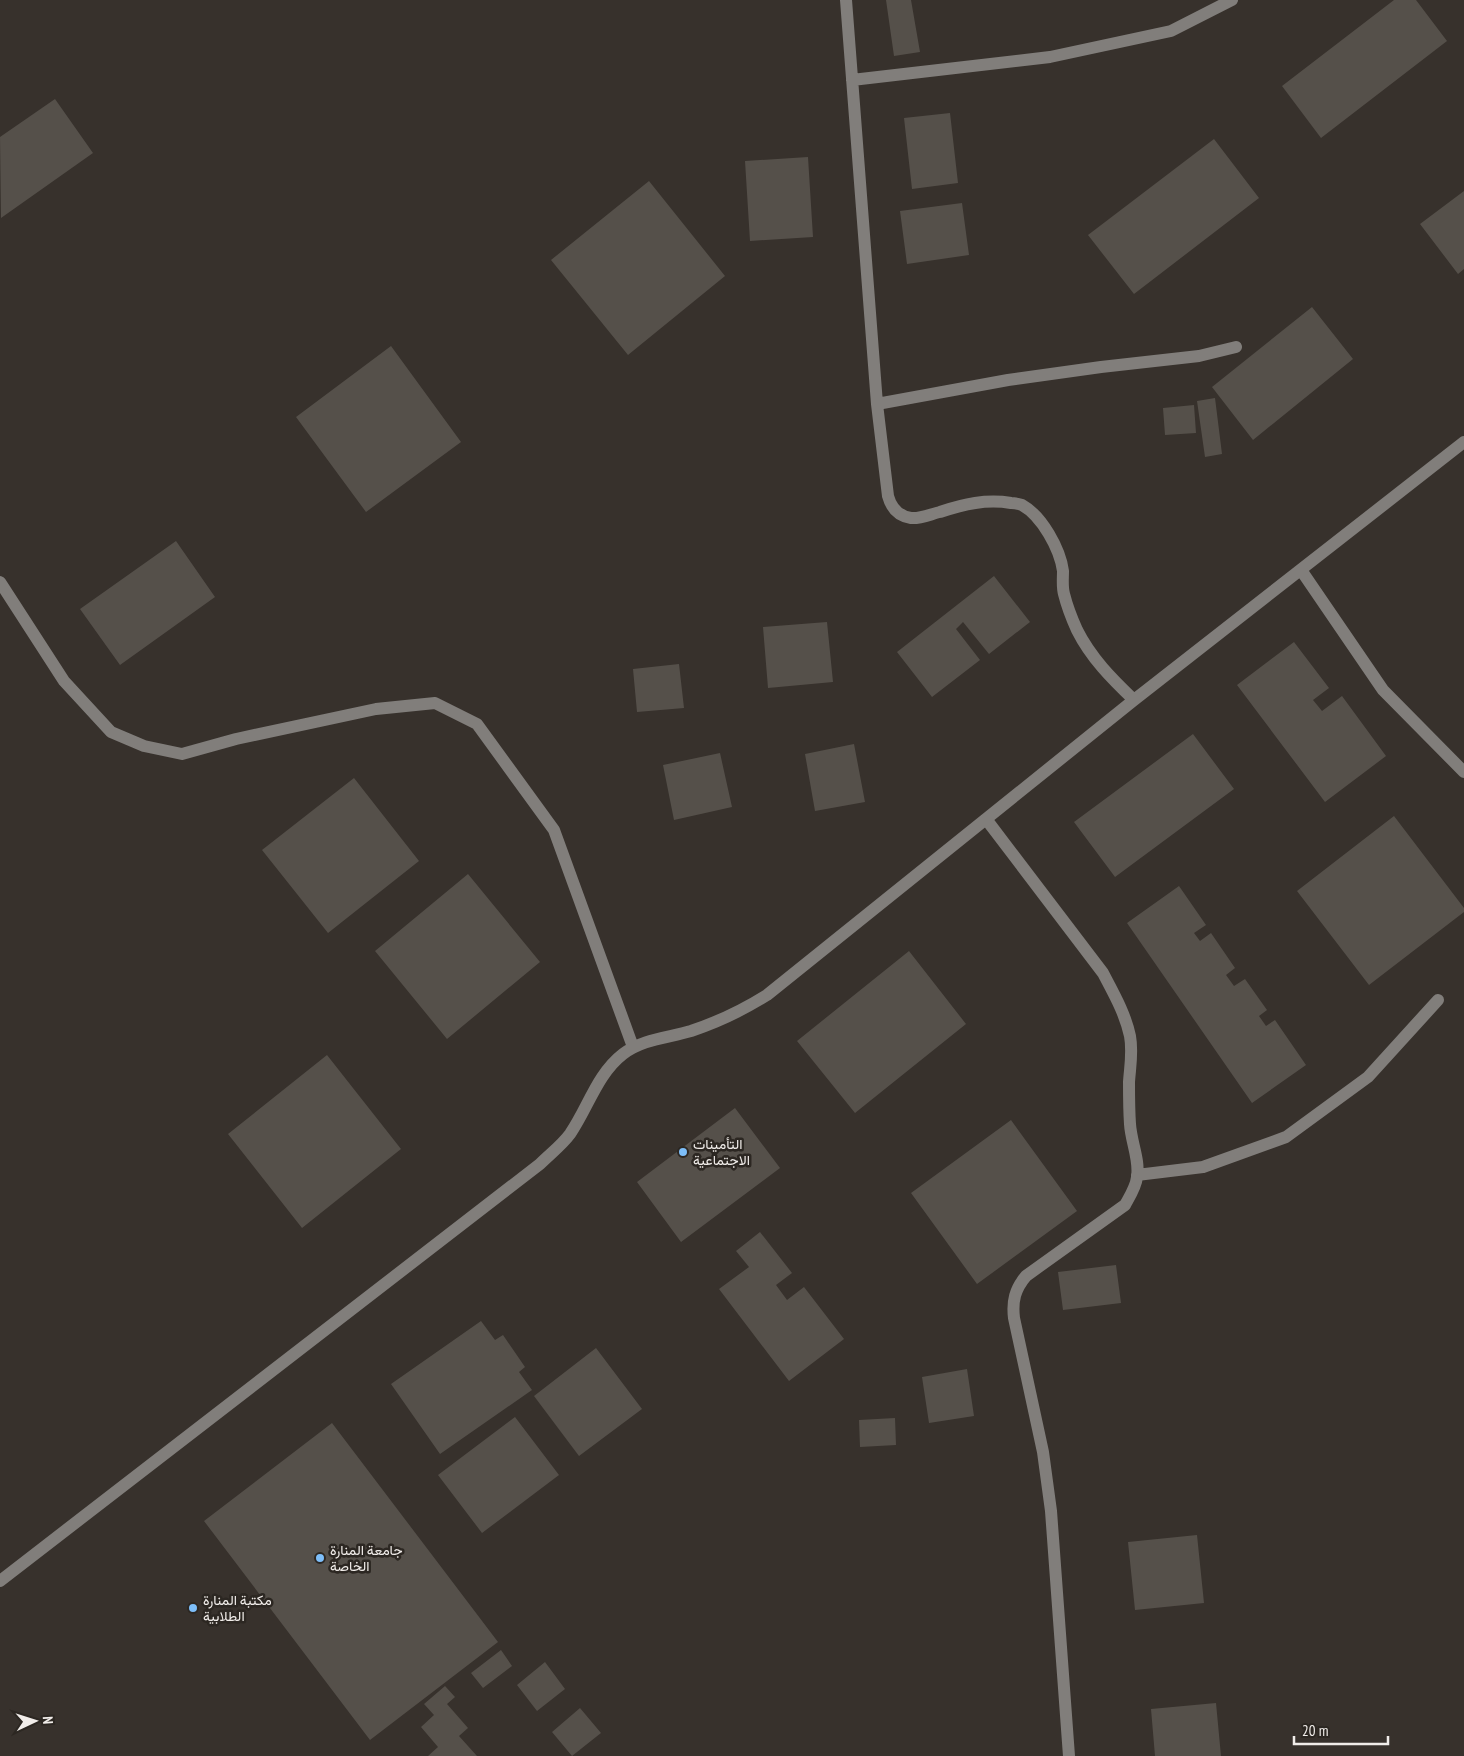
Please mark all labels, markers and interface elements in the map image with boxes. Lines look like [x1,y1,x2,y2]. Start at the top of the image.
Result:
place label: التأمينات الاجتماعية [693,1135,750,1169]
marker: التأمينات الاجتماعية [677,1146,689,1158]
place label: جامعة المنارة الخاصة [330,1541,403,1575]
marker: جامعة المنارة الخاصة [314,1552,326,1564]
place label: مكتبة المنارة الطلابية [203,1591,272,1625]
marker: مكتبة المنارة الطلابية [187,1602,199,1614]
north arrow [10,1696,60,1746]
scale bar [1294,1714,1388,1746]
text: N [39,1716,57,1724]
text: 20 m [1302,1721,1328,1740]

